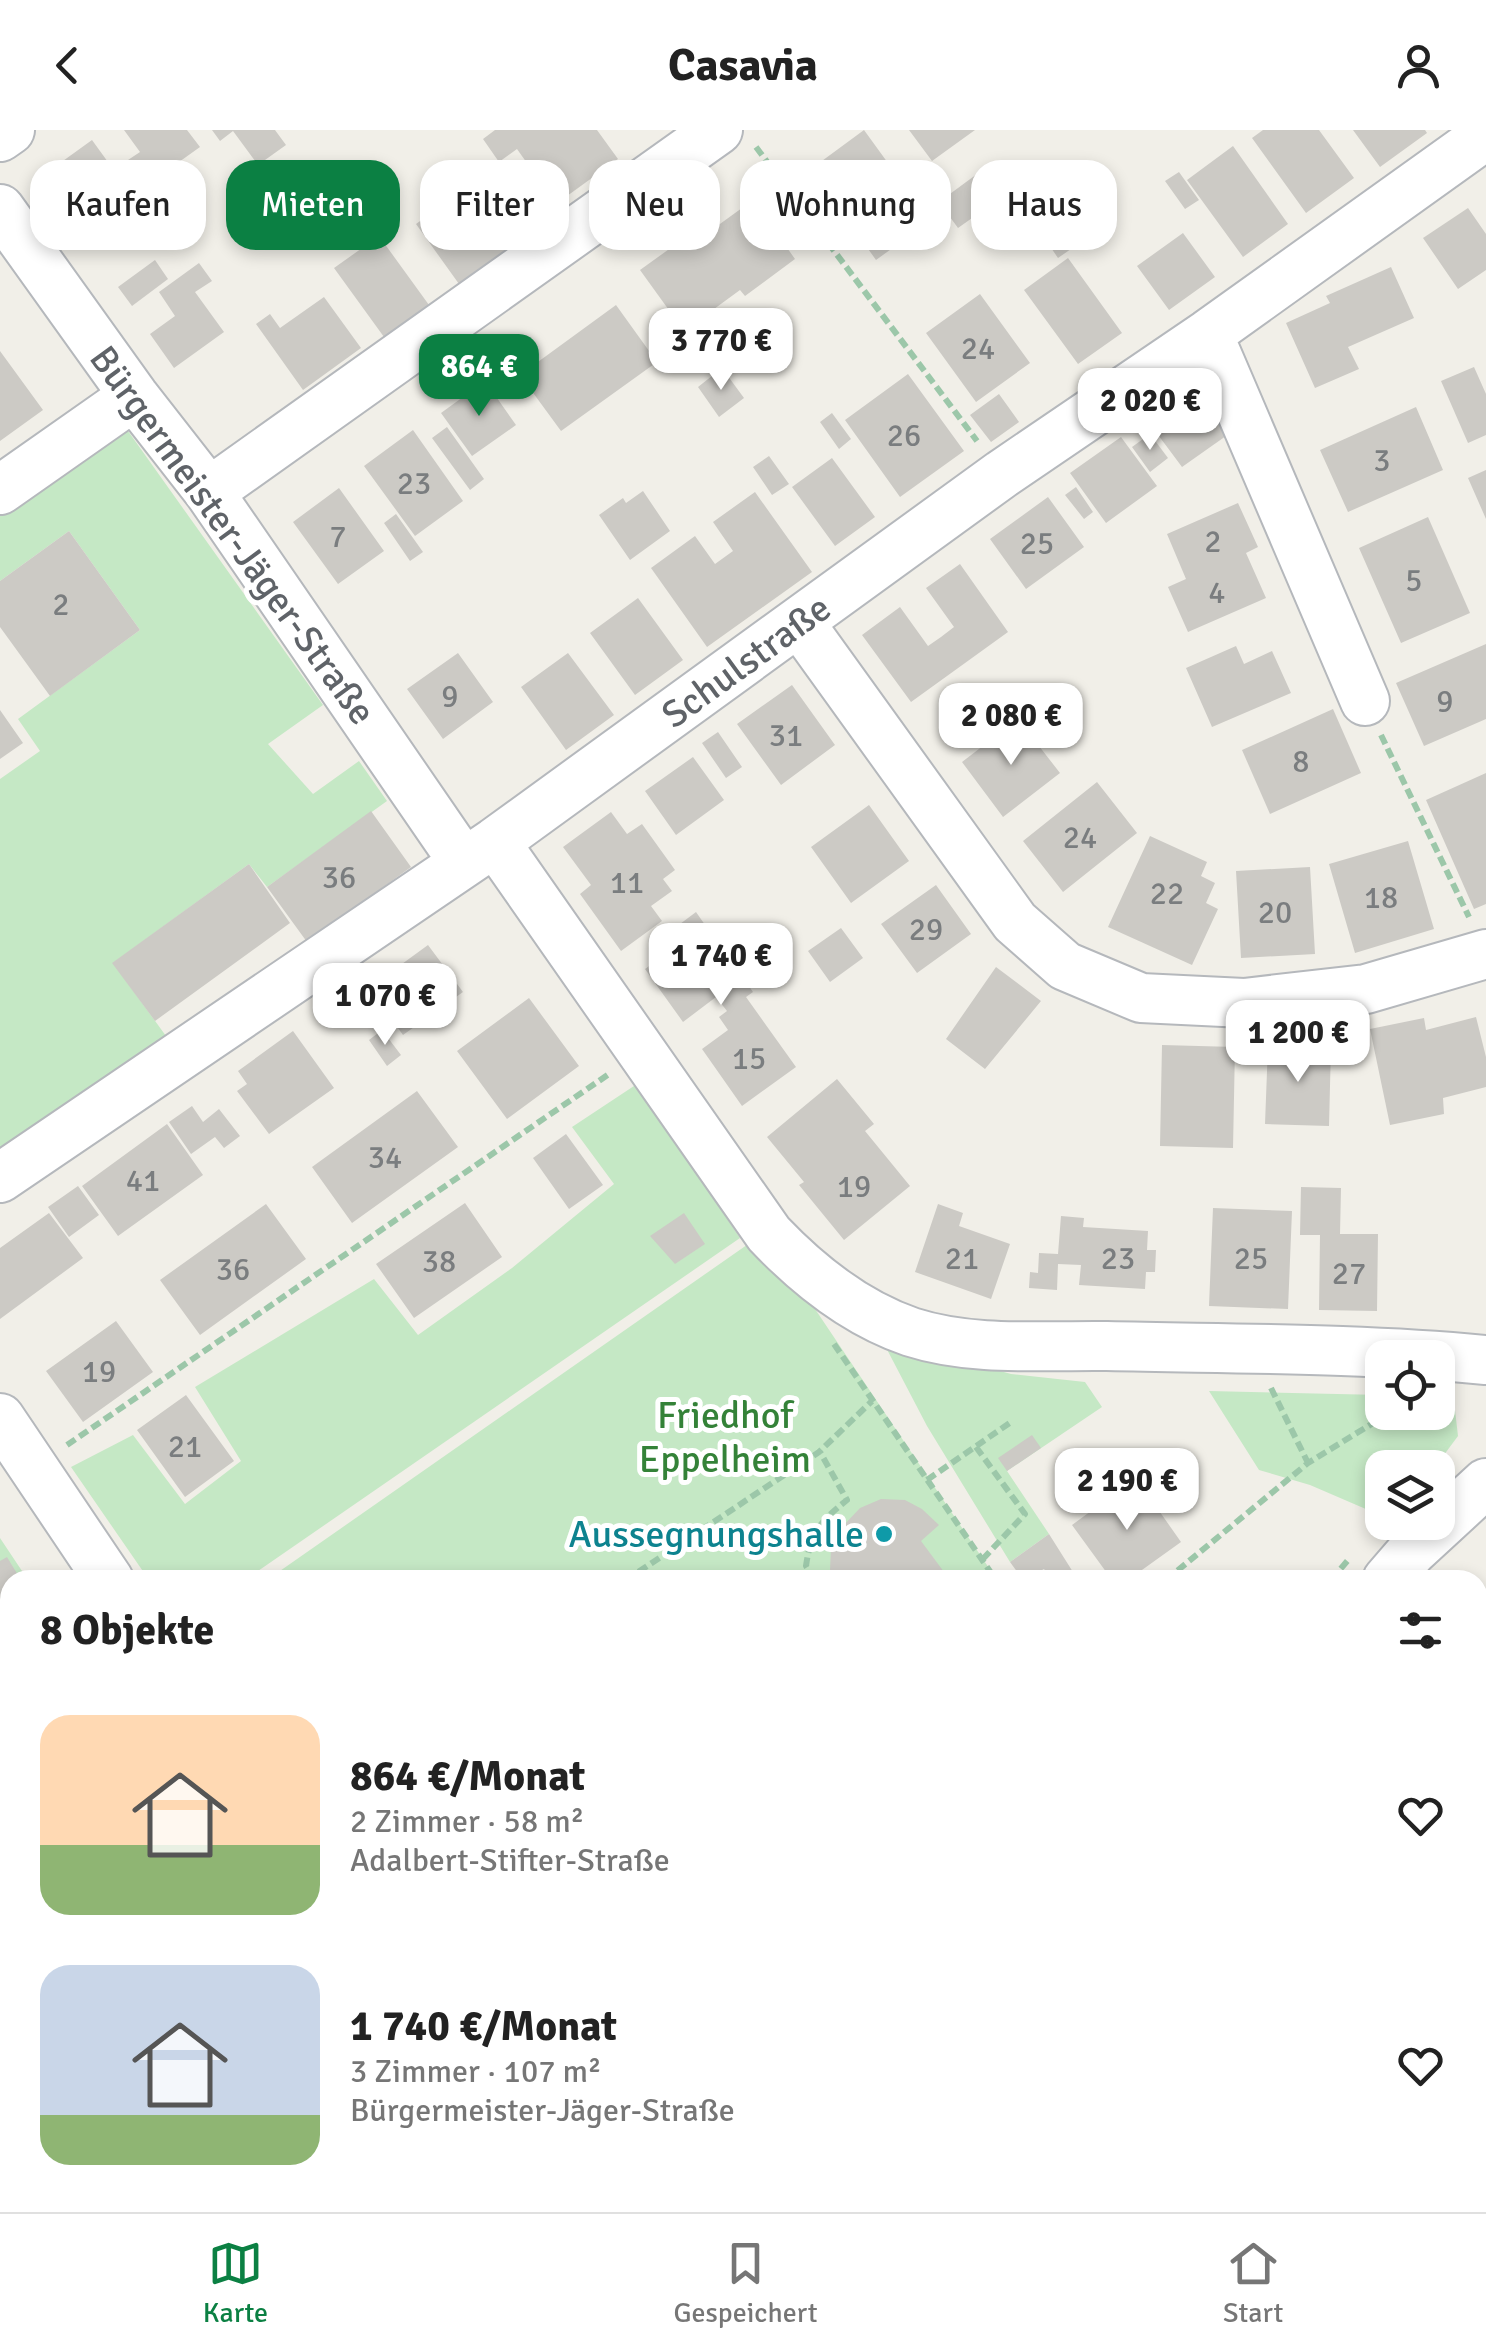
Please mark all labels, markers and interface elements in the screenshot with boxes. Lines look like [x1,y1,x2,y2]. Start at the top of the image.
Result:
icon: back [40,38,95,93]
text: Casavia [668,38,818,93]
icon: person [1391,38,1446,93]
chip: Kaufen [30,160,206,250]
chip: Mieten [226,160,400,250]
chip: Filter [420,160,569,250]
chip: Neu [589,160,720,250]
chip: Wohnung [740,160,951,250]
chip: Haus [971,160,1117,250]
pin: 3 770 € [629,308,813,393]
text: 3 770 € [671,321,771,360]
house number: 24 [961,329,995,368]
pin: 864 € [409,334,549,419]
street label: Bürgermeister-Jäger-Straße [79,337,386,734]
text: 864 € [441,347,517,386]
pin: 2 020 € [1058,368,1242,453]
text: 2 020 € [1100,381,1200,420]
house number: 26 [887,416,921,455]
house number: 3 [1373,441,1391,480]
house number: 23 [397,464,431,503]
house number: 7 [329,517,347,556]
house number: 2 [1204,522,1222,561]
house number: 25 [1020,524,1054,563]
house number: 5 [1405,561,1423,600]
house number: 4 [1208,573,1226,612]
street label: Schulstraße [653,584,840,738]
house number: 2 [52,585,70,624]
house number: 9 [441,677,459,716]
house number: 9 [1436,682,1454,721]
pin: 2 080 € [919,683,1103,768]
text: 2 080 € [961,696,1061,735]
house number: 31 [769,716,803,755]
house number: 8 [1292,742,1310,781]
house number: 24 [1063,818,1097,857]
house number: 36 [322,858,356,897]
house number: 11 [610,863,644,902]
house number: 22 [1150,874,1184,913]
house number: 18 [1364,878,1398,917]
house number: 20 [1258,893,1292,932]
house number: 29 [909,910,943,949]
pin: 1 740 € [629,923,813,1008]
text: 1 740 € [671,936,771,975]
pin: 1 070 € [293,963,477,1048]
text: 1 070 € [335,976,435,1015]
pin: 1 200 € [1206,1000,1390,1085]
text: 1 200 € [1248,1013,1348,1052]
house number: 15 [732,1039,766,1078]
house number: 34 [368,1138,402,1177]
house number: 41 [126,1161,160,1200]
house number: 19 [837,1167,871,1206]
house number: 21 [945,1239,979,1278]
house number: 23 [1101,1239,1135,1278]
house number: 25 [1234,1239,1268,1278]
house number: 38 [422,1242,456,1281]
house number: 36 [216,1250,250,1289]
house number: 27 [1332,1254,1366,1293]
map controls [1365,1340,1455,1540]
button: locate [1365,1340,1455,1430]
house number: 19 [82,1352,116,1391]
park label: Friedhof Eppelheim [639,1392,811,1483]
house number: 21 [168,1427,202,1466]
pin: 2 190 € [1035,1448,1219,1533]
button: layers [1365,1450,1455,1540]
text: 2 190 € [1077,1461,1177,1500]
place label: Aussegnungshalle [569,1511,864,1558]
marker: Aussegnungshalle [873,1523,895,1545]
icon: filters [1393,1603,1448,1658]
text: 8 Objekte [40,1605,214,1656]
text: 864 €/Monat [350,1751,585,1802]
icon: home [120,1755,240,1875]
icon: heart [1393,1788,1448,1843]
text: 2 Zimmer · 58 m² [350,1802,584,1841]
text: Adalbert-Stifter-Straße [350,1841,670,1880]
text: 1 740 €/Monat [350,2001,617,2052]
icon: home [120,2005,240,2125]
icon: heart [1393,2038,1448,2093]
text: 3 Zimmer · 107 m² [350,2052,601,2091]
text: Bürgermeister-Jäger-Straße [350,2091,735,2130]
tab: Karte [203,2236,268,2330]
tab: Gespeichert [674,2236,817,2330]
tab: Start [1223,2236,1283,2330]

